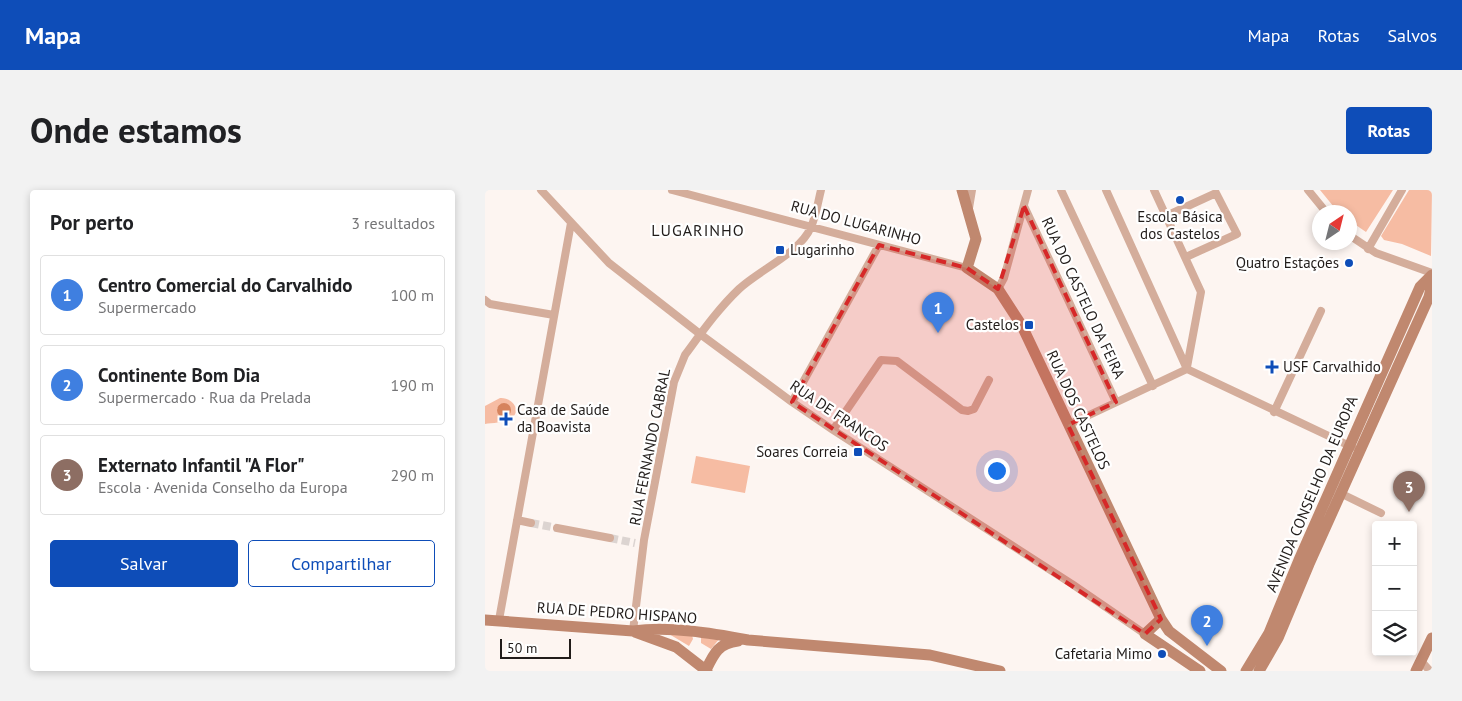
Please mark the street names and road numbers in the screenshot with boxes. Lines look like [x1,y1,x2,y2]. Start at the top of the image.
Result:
street label: RUA DO LUGARINHO [789,196,923,249]
street label: RUA DO CASTELO DA FEIRA [1038,214,1129,382]
street label: RUA DOS CASTELOS [1043,347,1114,472]
street label: RUA FERNANDO CABRAL [625,367,674,527]
street label: RUA DE FRANCOS [787,376,892,455]
street label: AVENIDA CONSELHO DA EUROPA [1261,393,1362,595]
street label: RUA DE PEDRO HISPANO [536,597,698,628]

